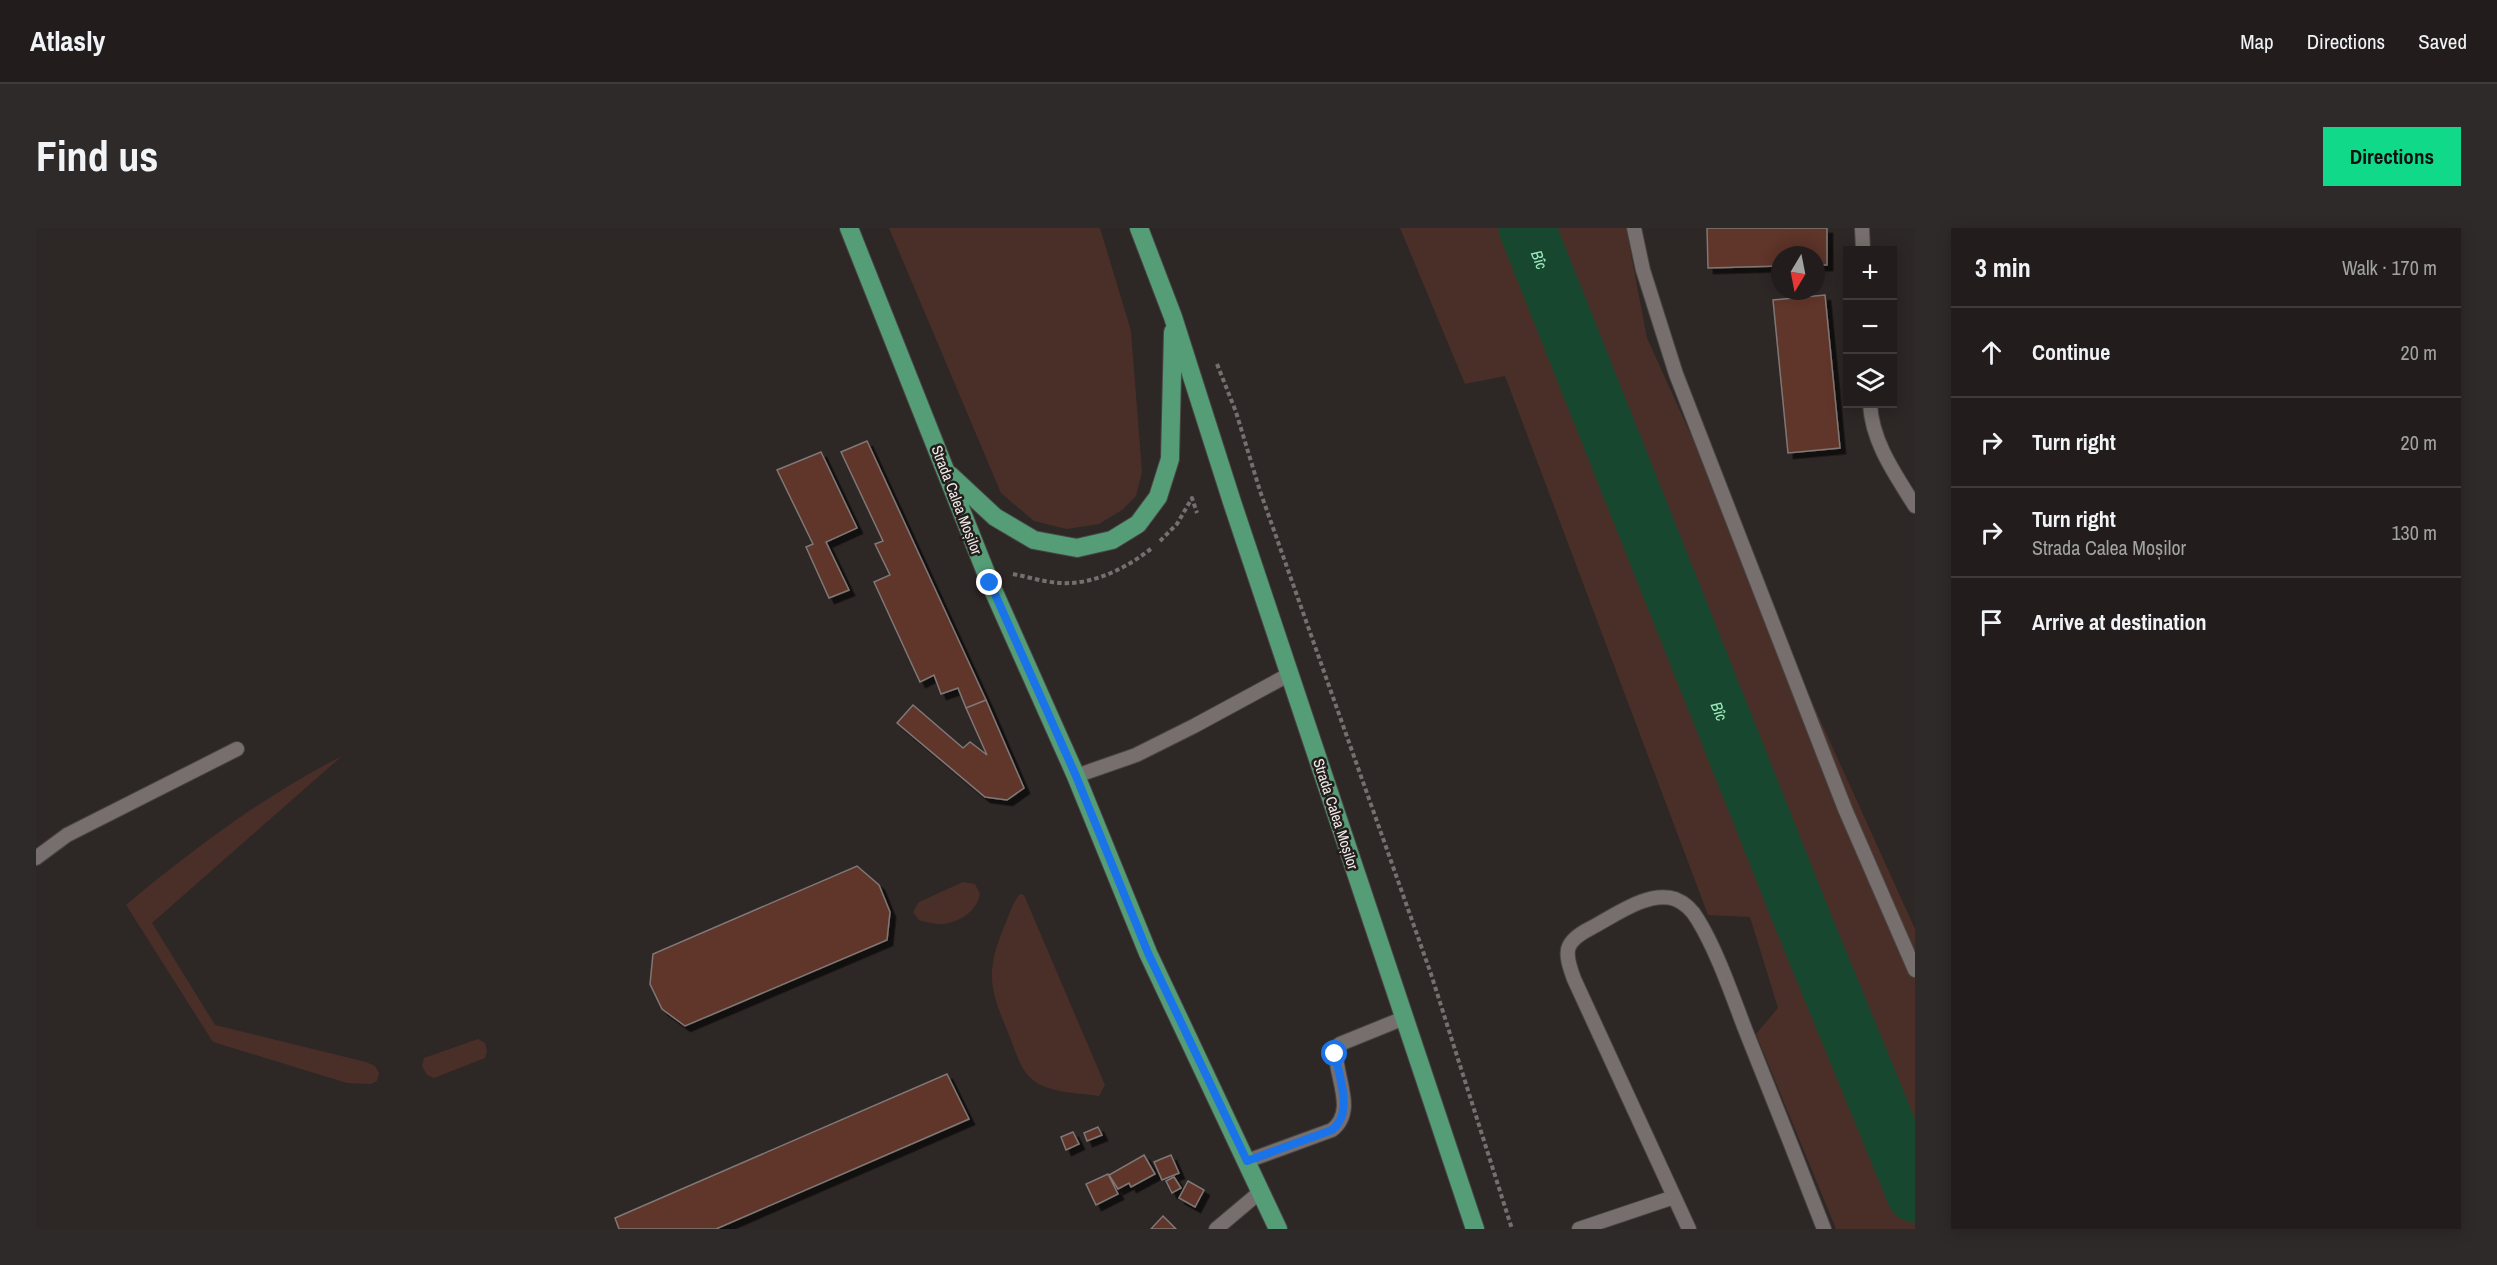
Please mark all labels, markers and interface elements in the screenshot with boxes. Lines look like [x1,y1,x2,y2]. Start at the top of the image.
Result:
text: Atlasly [30,22,105,60]
text: Map [2240,27,2274,56]
text: Directions [2307,27,2385,56]
text: Saved [2418,27,2467,56]
button: Directions [2323,127,2461,186]
text: Find us [36,128,158,184]
north arrow [1771,246,1825,300]
map controls [1843,246,1897,408]
button: + [1843,246,1897,300]
water label: Bîc [1526,247,1553,273]
text: 3 min [1975,250,2031,285]
text: Walk · 170 m [2342,254,2437,281]
button: − [1843,300,1897,354]
icon: ahead [1975,336,2008,369]
text: Continue [2032,337,2110,367]
text: 20 m [2401,339,2437,366]
button: layers [1843,354,1897,408]
icon: right [1975,426,2008,459]
text: Turn right [2032,427,2116,457]
text: 20 m [2401,429,2437,456]
street label: Strada Calea Moșilor [926,442,988,558]
text: Turn right [2032,504,2116,534]
icon: right [1975,516,2008,549]
text: 130 m [2391,519,2437,546]
text: Strada Calea Moșilor [2032,534,2186,561]
route end [976,569,1002,595]
icon: arrive [1975,606,2008,639]
text: Arrive at destination [2032,607,2206,637]
water label: Bîc [1706,698,1733,724]
street label: Strada Calea Moșilor [1308,756,1364,872]
route start [1321,1040,1347,1066]

